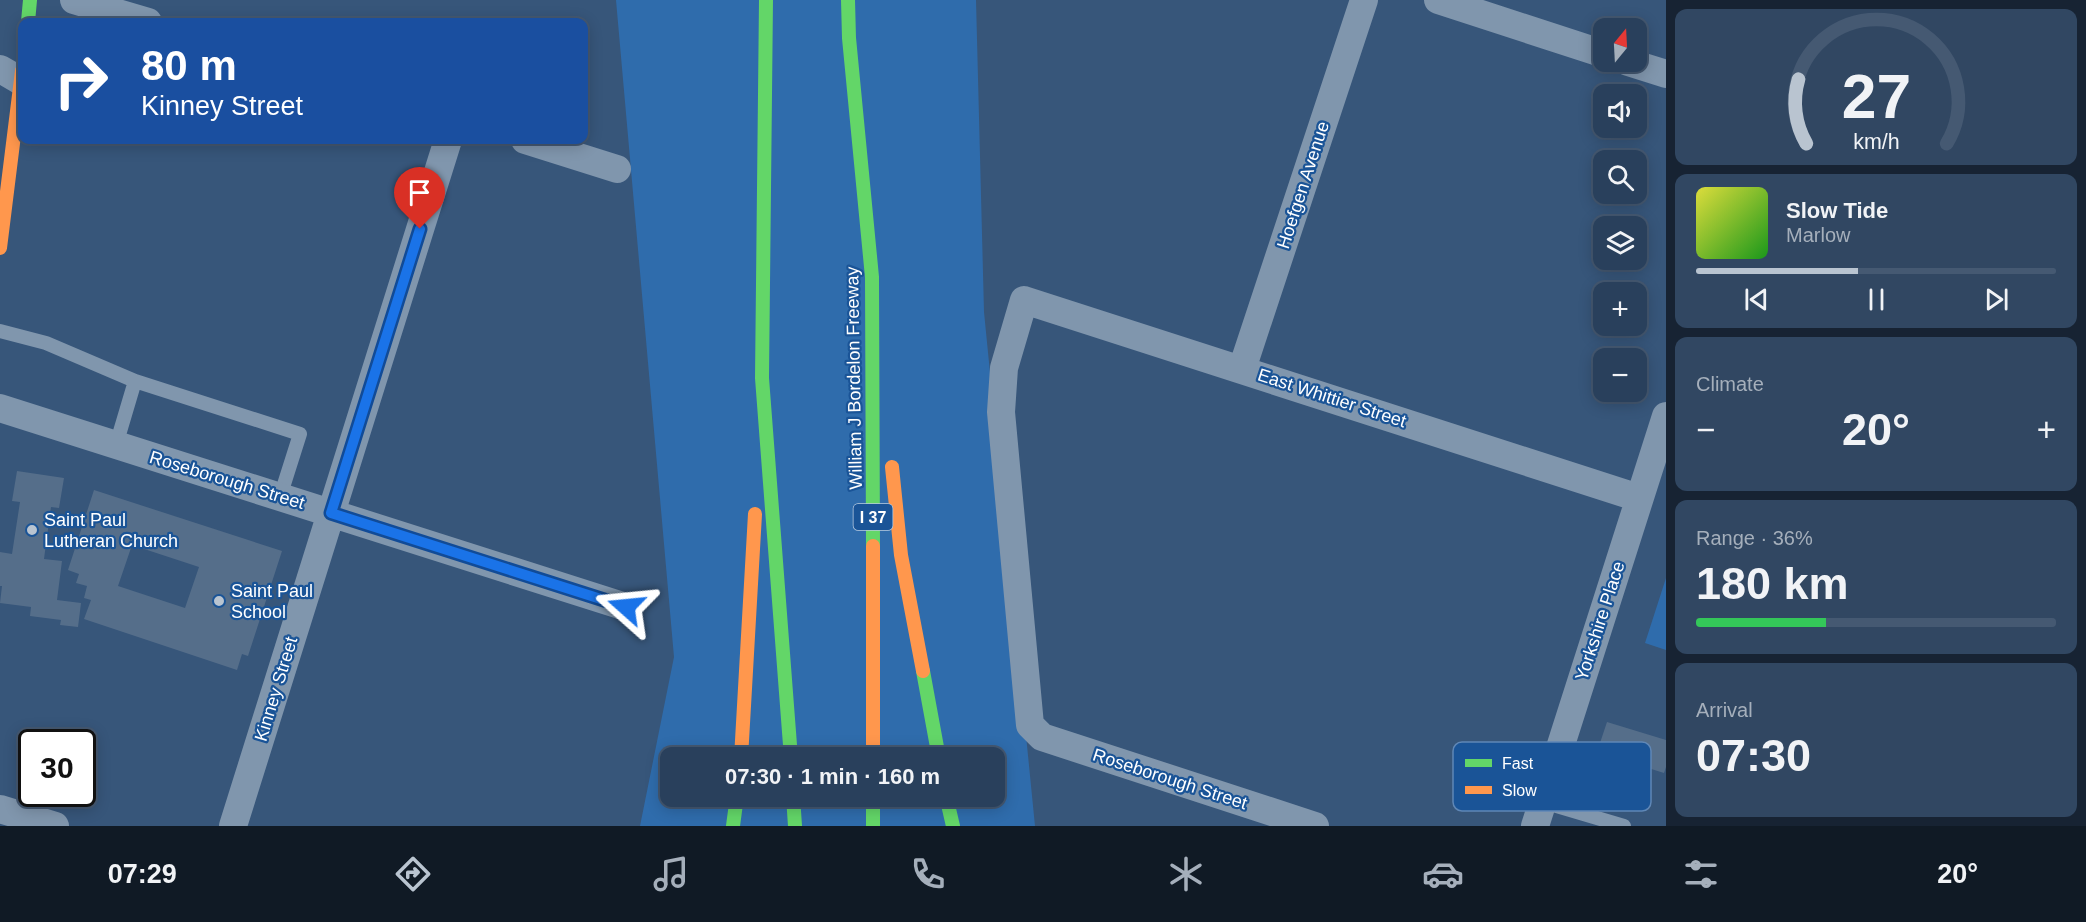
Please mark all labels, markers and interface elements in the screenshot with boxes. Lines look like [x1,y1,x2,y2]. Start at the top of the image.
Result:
north arrow [1593,18,1647,72]
map controls [1593,18,1647,402]
icon: right [42,42,120,120]
text: 80 m [141,42,237,89]
text: 27 [1841,62,1911,131]
button: sound [1593,84,1647,138]
text: Kinney Street [141,91,303,121]
street label: Hoefgen Avenue [1273,119,1333,251]
text: km/h [1853,130,1899,154]
button: search [1593,150,1647,204]
pin [394,167,445,229]
icon: arrive [403,176,436,209]
text: Slow Tide [1786,198,1888,223]
button: layers [1593,216,1647,270]
text: Marlow [1786,224,1850,246]
street label: William J Bordelon Freeway [842,266,866,490]
button: + [1593,282,1647,336]
icon: previous [1740,283,1773,316]
icon: pause [1860,283,1893,316]
icon: next [1980,283,2013,316]
button: − [1593,348,1647,402]
street label: East Whittier Street [1255,365,1409,431]
text: Climate [1696,373,1764,395]
text: 20° [1842,404,1910,455]
text: − [1696,411,1715,448]
text: + [2037,411,2056,448]
street label: Roseborough Street [147,447,307,513]
road number: I 37 [854,504,892,530]
place label: Saint Paul Lutheran Church [44,510,178,551]
marker: Saint Paul Lutheran Church [25,523,39,537]
text: Range · 36% [1696,527,1813,549]
text: 180 km [1696,558,1849,609]
street label: Yorkshire Place [1571,559,1629,683]
position arrow [594,575,658,639]
place label: Saint Paul School [231,581,313,622]
marker: Saint Paul School [212,594,226,608]
street label: Kinney Street [251,634,301,744]
text: Arrival [1696,699,1753,721]
speed limit sign: 30 [18,729,96,807]
text: 07:30 [1696,730,1811,781]
legend [1453,742,1651,811]
street label: Roseborough Street [1090,745,1250,813]
text: Fast [1502,755,1534,772]
text: 07:30 · 1 min · 160 m [725,764,940,789]
text: Slow [1502,782,1537,799]
icon: directions [392,853,434,895]
icon: music [650,853,692,895]
icon: phone [907,853,949,895]
icon: climate [1165,853,1207,895]
icon: car [1422,853,1464,895]
icon: filters [1680,853,1722,895]
text: 07:29 [108,859,177,889]
text: 20° [1937,859,1978,889]

